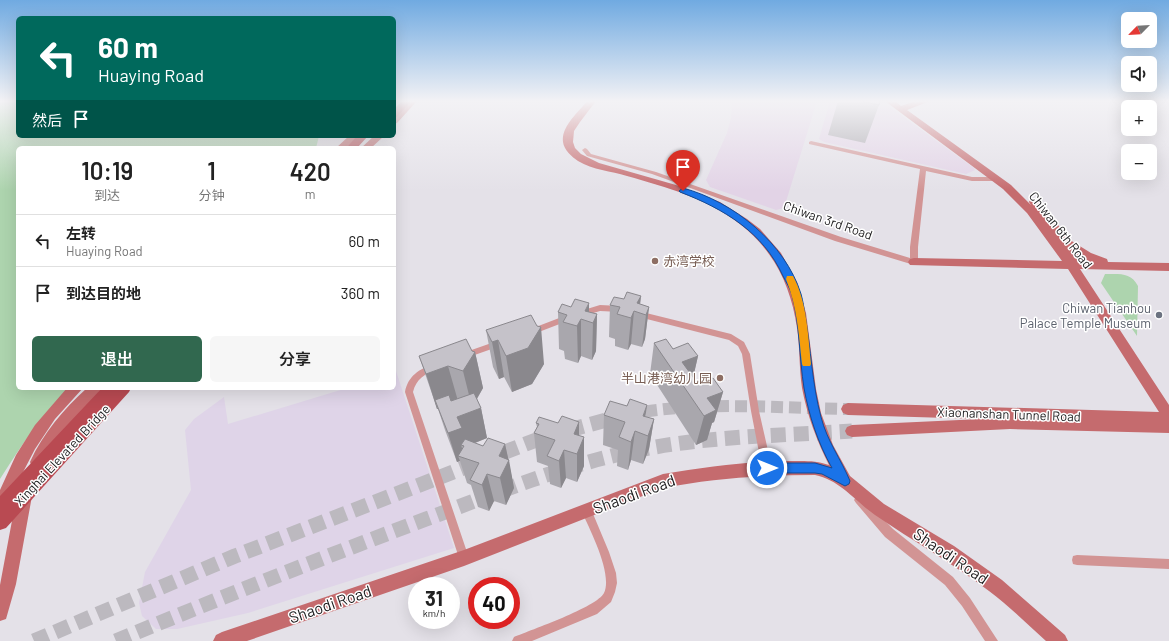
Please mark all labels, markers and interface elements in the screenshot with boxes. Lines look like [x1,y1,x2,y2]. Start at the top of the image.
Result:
north arrow [1121,12,1157,48]
map controls [1121,12,1157,180]
text: 60 m [98,30,158,64]
icon: left [32,32,84,84]
button: sound [1121,56,1157,92]
text: Huaying Road [98,64,204,86]
button: + [1121,100,1157,136]
icon: arrive [70,108,92,130]
text: 然后 [32,111,62,129]
button: − [1121,144,1157,180]
pin [666,150,700,191]
text: 10:19 [81,156,133,185]
text: 1 [207,156,216,185]
icon: arrive [672,156,694,178]
text: 420 [290,157,331,186]
text: m [305,186,316,202]
text: 到达 [94,187,120,203]
text: 分钟 [198,187,224,203]
street label: Chiwan 6th Road [1026,188,1096,272]
street label: Chiwan 3rd Road [781,197,875,243]
text: 左转 [66,224,96,242]
icon: left [32,230,54,252]
text: 60 m [348,232,380,250]
text: Huaying Road [66,243,143,259]
place label: 赤湾学校 [663,253,715,269]
marker: 赤湾学校 [650,256,660,266]
icon: arrive [32,282,54,304]
text: 到达目的地 [66,284,141,302]
text: 360 m [341,284,380,302]
place label: Chiwan Tianhou Palace Temple Museum [1020,300,1151,331]
marker: Chiwan Tianhou Palace Temple Museum [1154,310,1164,320]
button: 退出 [32,336,202,382]
button: 分享 [210,336,380,382]
place label: 半山港湾幼儿园 [621,370,712,386]
marker: 半山港湾幼儿园 [715,373,725,383]
street label: Xinghai Elevated Bridge [11,401,113,509]
street label: Xiaonanshan Tunnel Road [937,403,1081,425]
position arrow [746,447,788,489]
street label: Shaodi Road [590,470,678,517]
street label: Shaodi Road [910,524,992,588]
speed limit sign: 40 [468,577,520,629]
street label: Shaodi Road [286,581,374,627]
text: 31 [425,586,443,610]
text: km/h [423,607,445,619]

